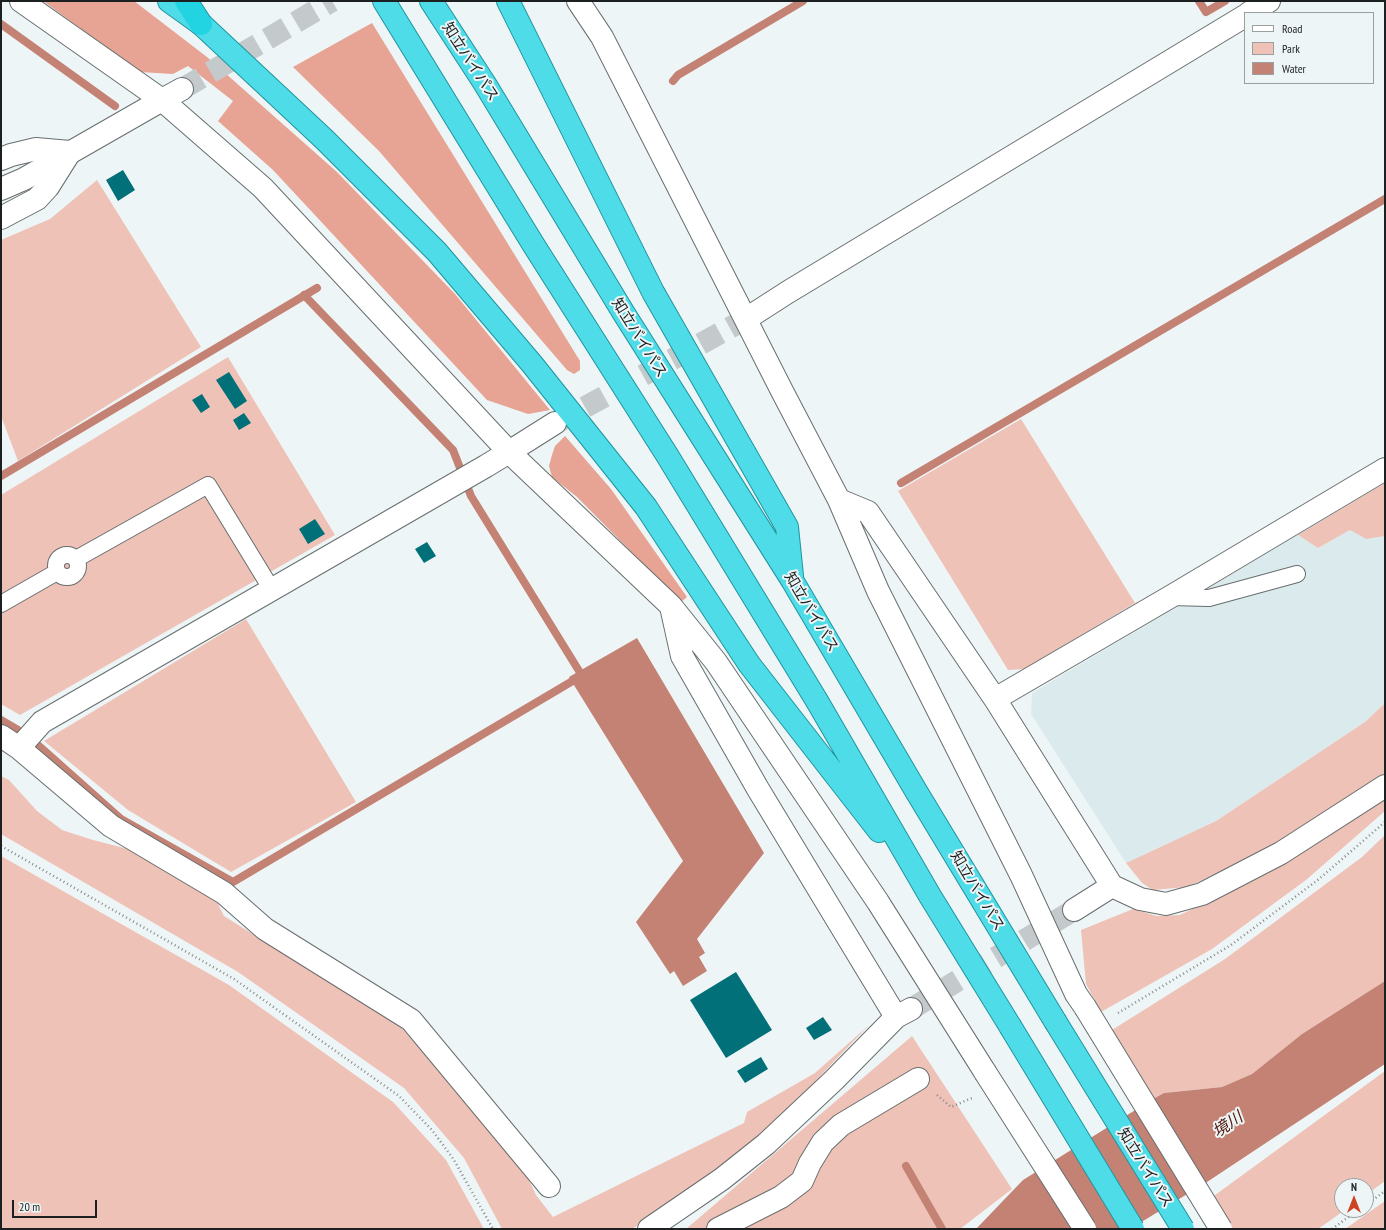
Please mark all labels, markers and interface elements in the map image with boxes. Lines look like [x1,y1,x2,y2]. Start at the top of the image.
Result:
legend [1244,12,1374,84]
street label: 知立バイパス [438,19,502,105]
text: Road [1282,21,1302,36]
text: Park [1282,41,1300,56]
text: Water [1282,61,1306,76]
street label: 知立バイパス [608,295,670,381]
street label: 知立バイパス [780,569,842,655]
street label: 知立バイパス [946,848,1008,934]
water label: 境川 [1209,1108,1247,1142]
street label: 知立バイパス [1114,1125,1176,1211]
north arrow [1334,1178,1374,1218]
text: N [1351,1180,1357,1194]
scale bar [14,1192,99,1218]
text: 20 m [19,1199,40,1214]

